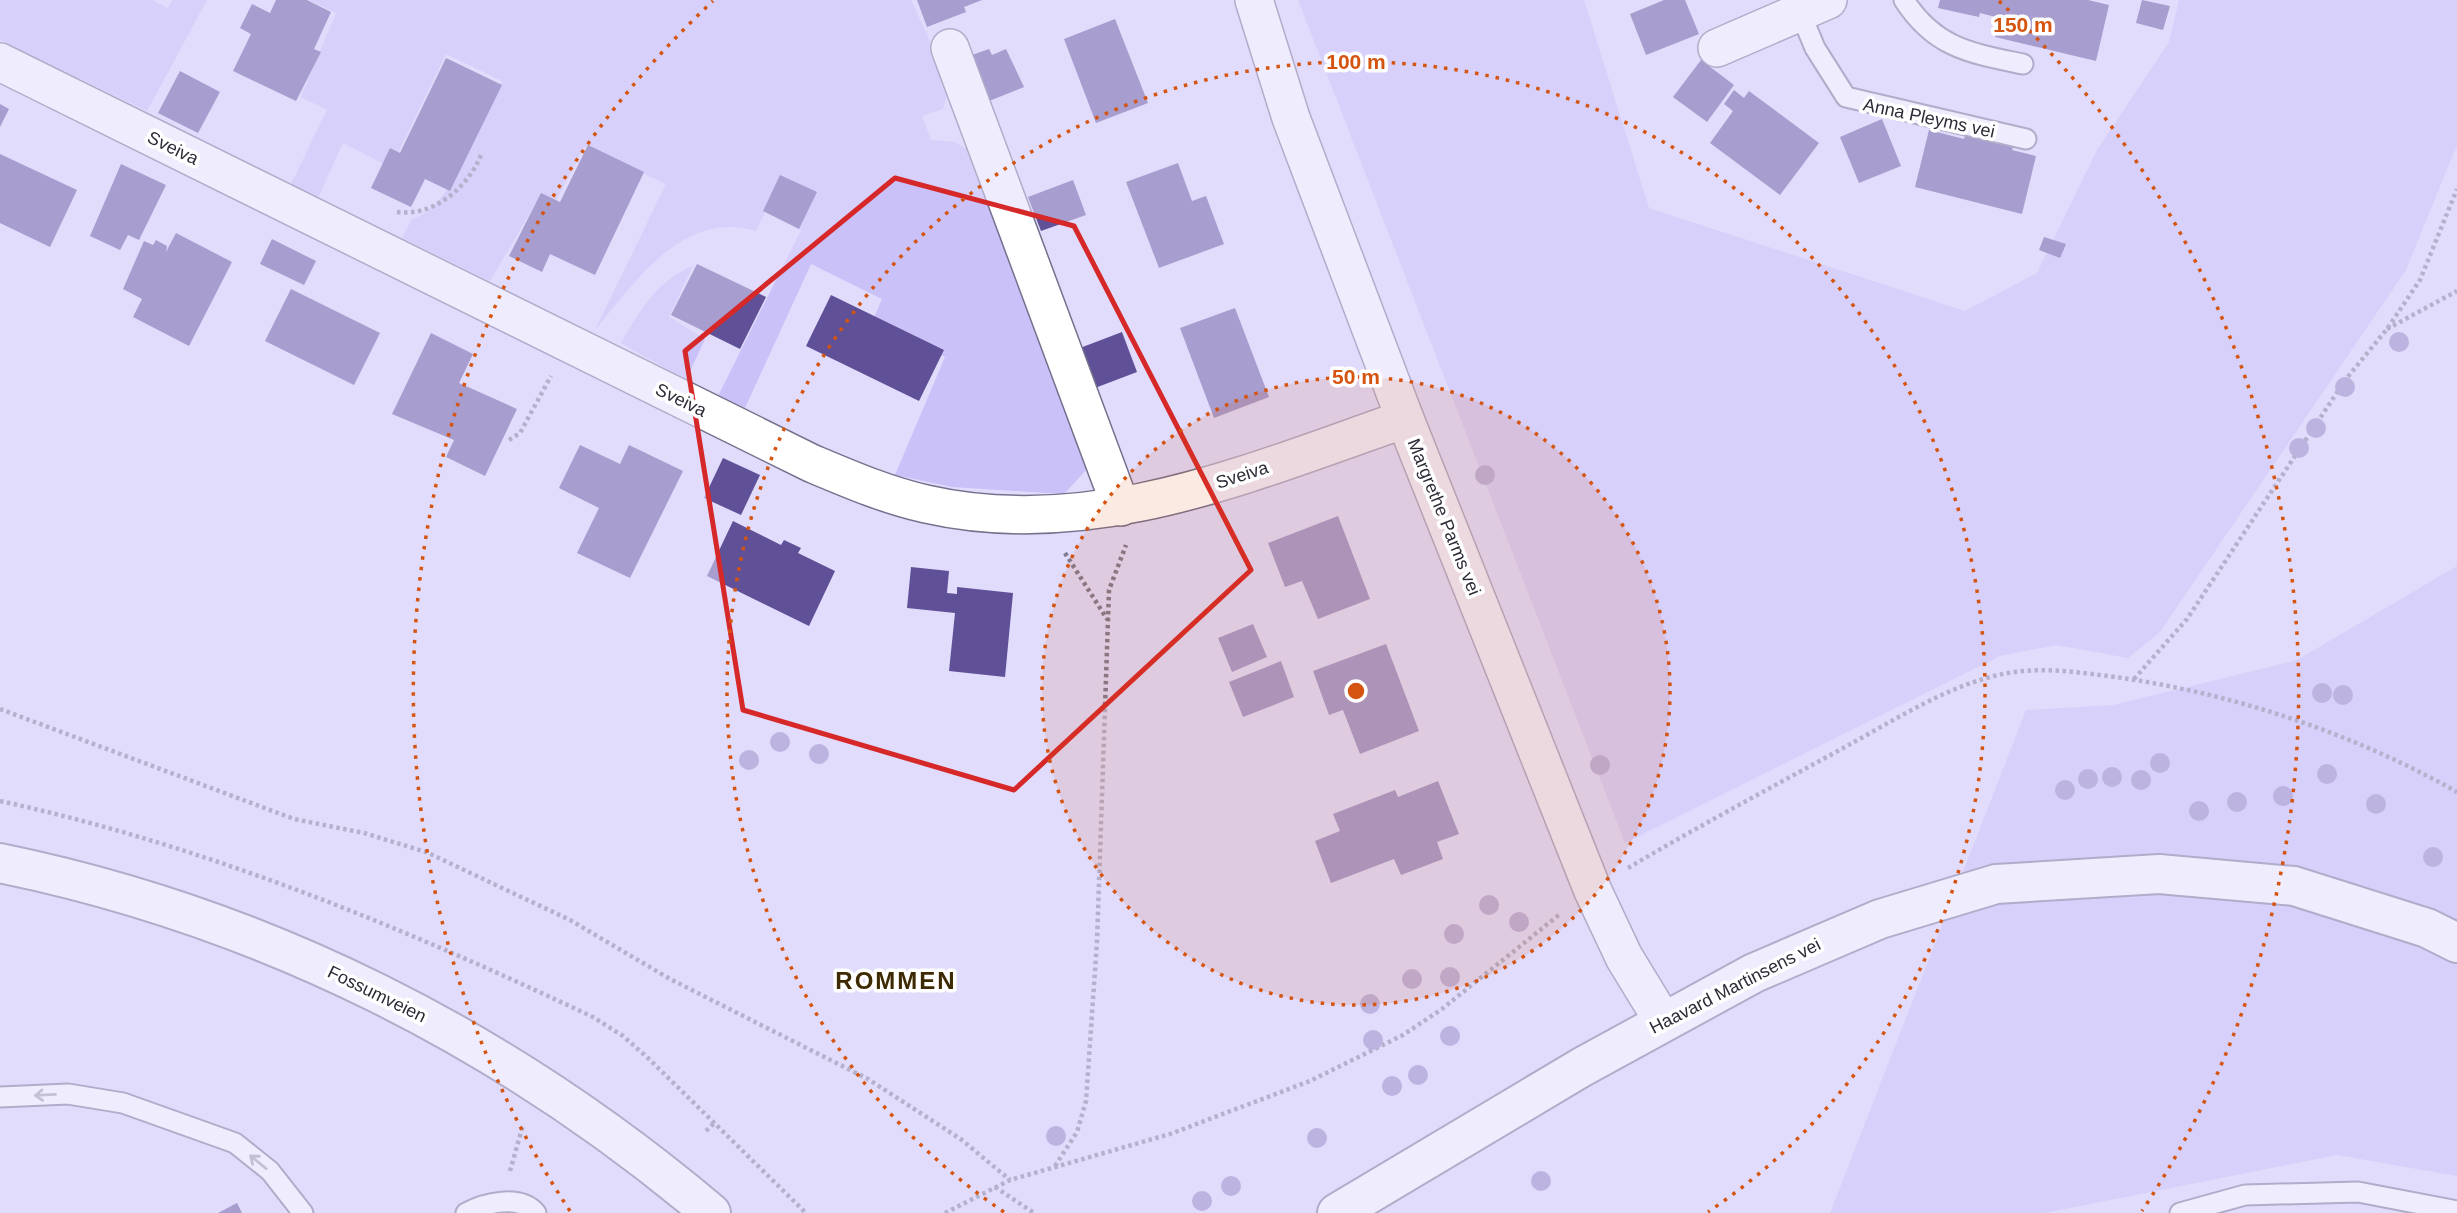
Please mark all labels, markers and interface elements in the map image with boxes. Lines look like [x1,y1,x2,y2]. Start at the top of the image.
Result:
text: 150 m [1993,13,2053,36]
text: 100 m [1326,50,1386,73]
street label: Anna Pleyms vei [1861,94,1997,142]
street label: Sveiva [144,127,203,169]
text: 50 m [1332,365,1380,388]
street label: Sveiva [652,379,711,421]
street label: Margrethe Parms vei [1403,436,1485,598]
street label: Sveiva [1213,457,1272,493]
centre of rings [1344,679,1368,703]
street label: Haavard Martinsens vei [1646,934,1824,1038]
street label: Fossumveien [325,962,429,1026]
district label: ROMMEN [835,967,957,994]
one-way arrow [34,1089,57,1102]
one-way arrow [250,1154,268,1169]

